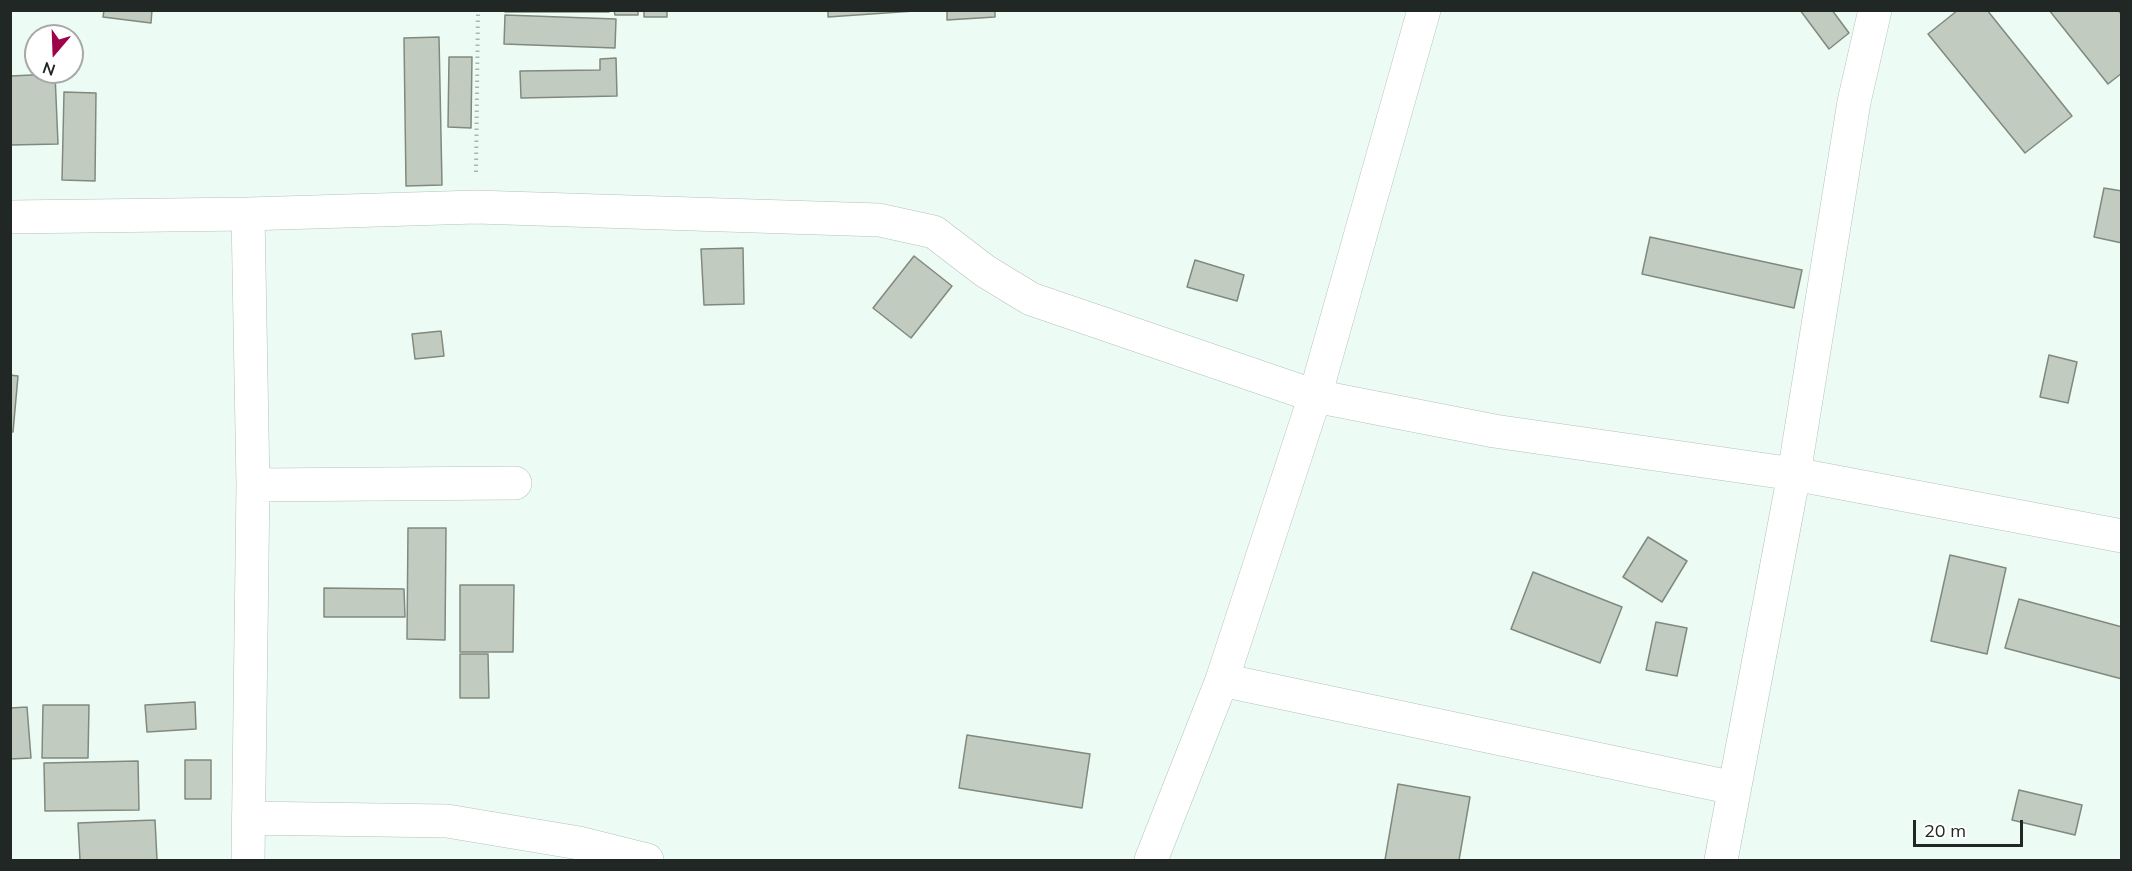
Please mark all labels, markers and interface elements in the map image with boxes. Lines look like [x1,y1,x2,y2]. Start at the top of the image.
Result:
north arrow [24,24,84,84]
text: N [40,58,58,81]
scale bar [1916,808,2026,846]
text: 20 m [1924,819,1966,842]

